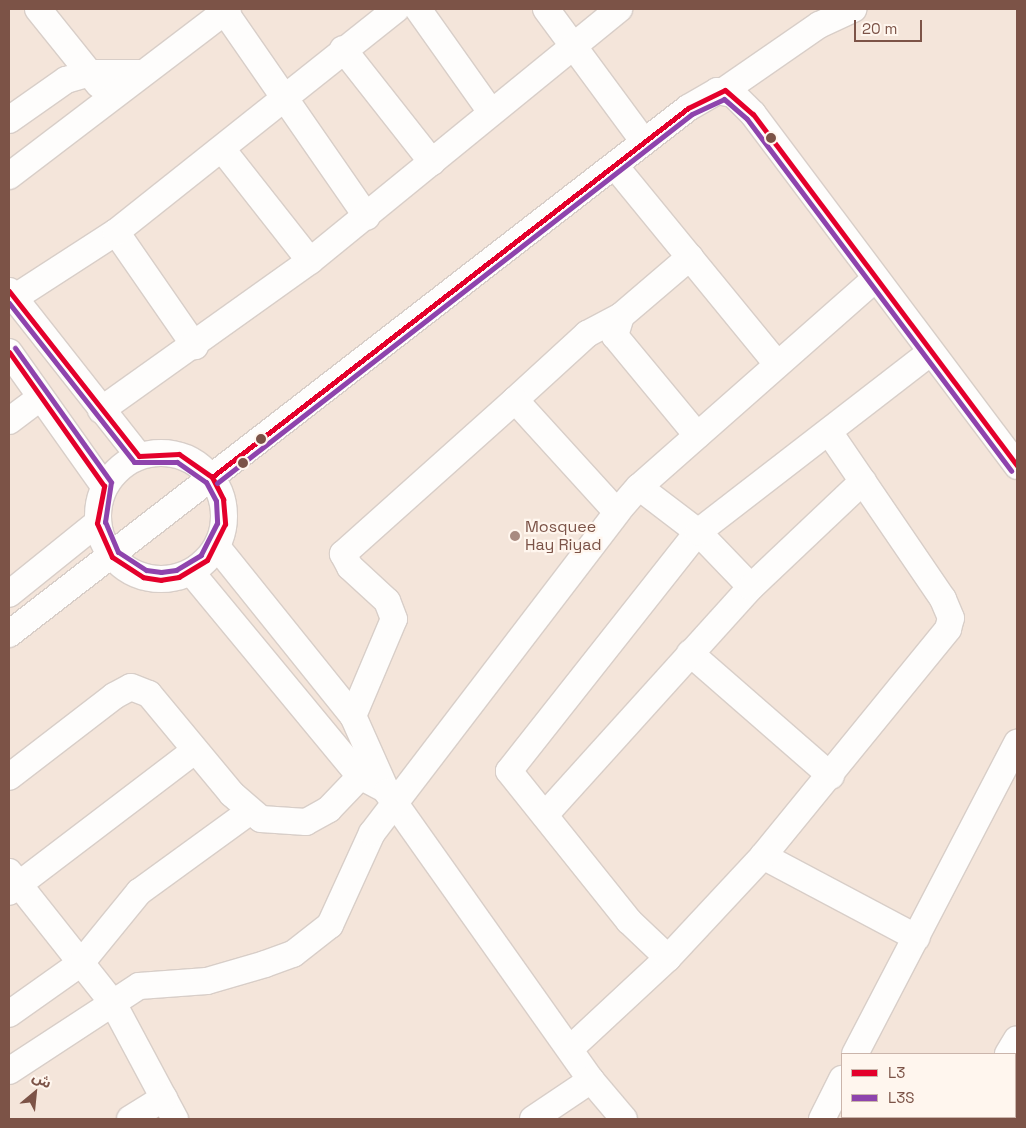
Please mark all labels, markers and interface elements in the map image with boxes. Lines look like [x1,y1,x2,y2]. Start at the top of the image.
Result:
scale bar [856,10,924,42]
text: 20 m [862,19,897,38]
unlabelled marker [766,133,776,143]
unlabelled marker [256,434,266,444]
unlabelled marker [238,458,248,468]
place label: Mosquee Hay Riyad [525,517,601,555]
marker: Mosquee Hay Riyad [509,530,521,542]
legend [841,1053,1016,1118]
text: L3 [888,1063,905,1082]
text: ش [29,1067,55,1092]
north arrow [10,1068,60,1118]
text: L3S [888,1088,914,1107]

